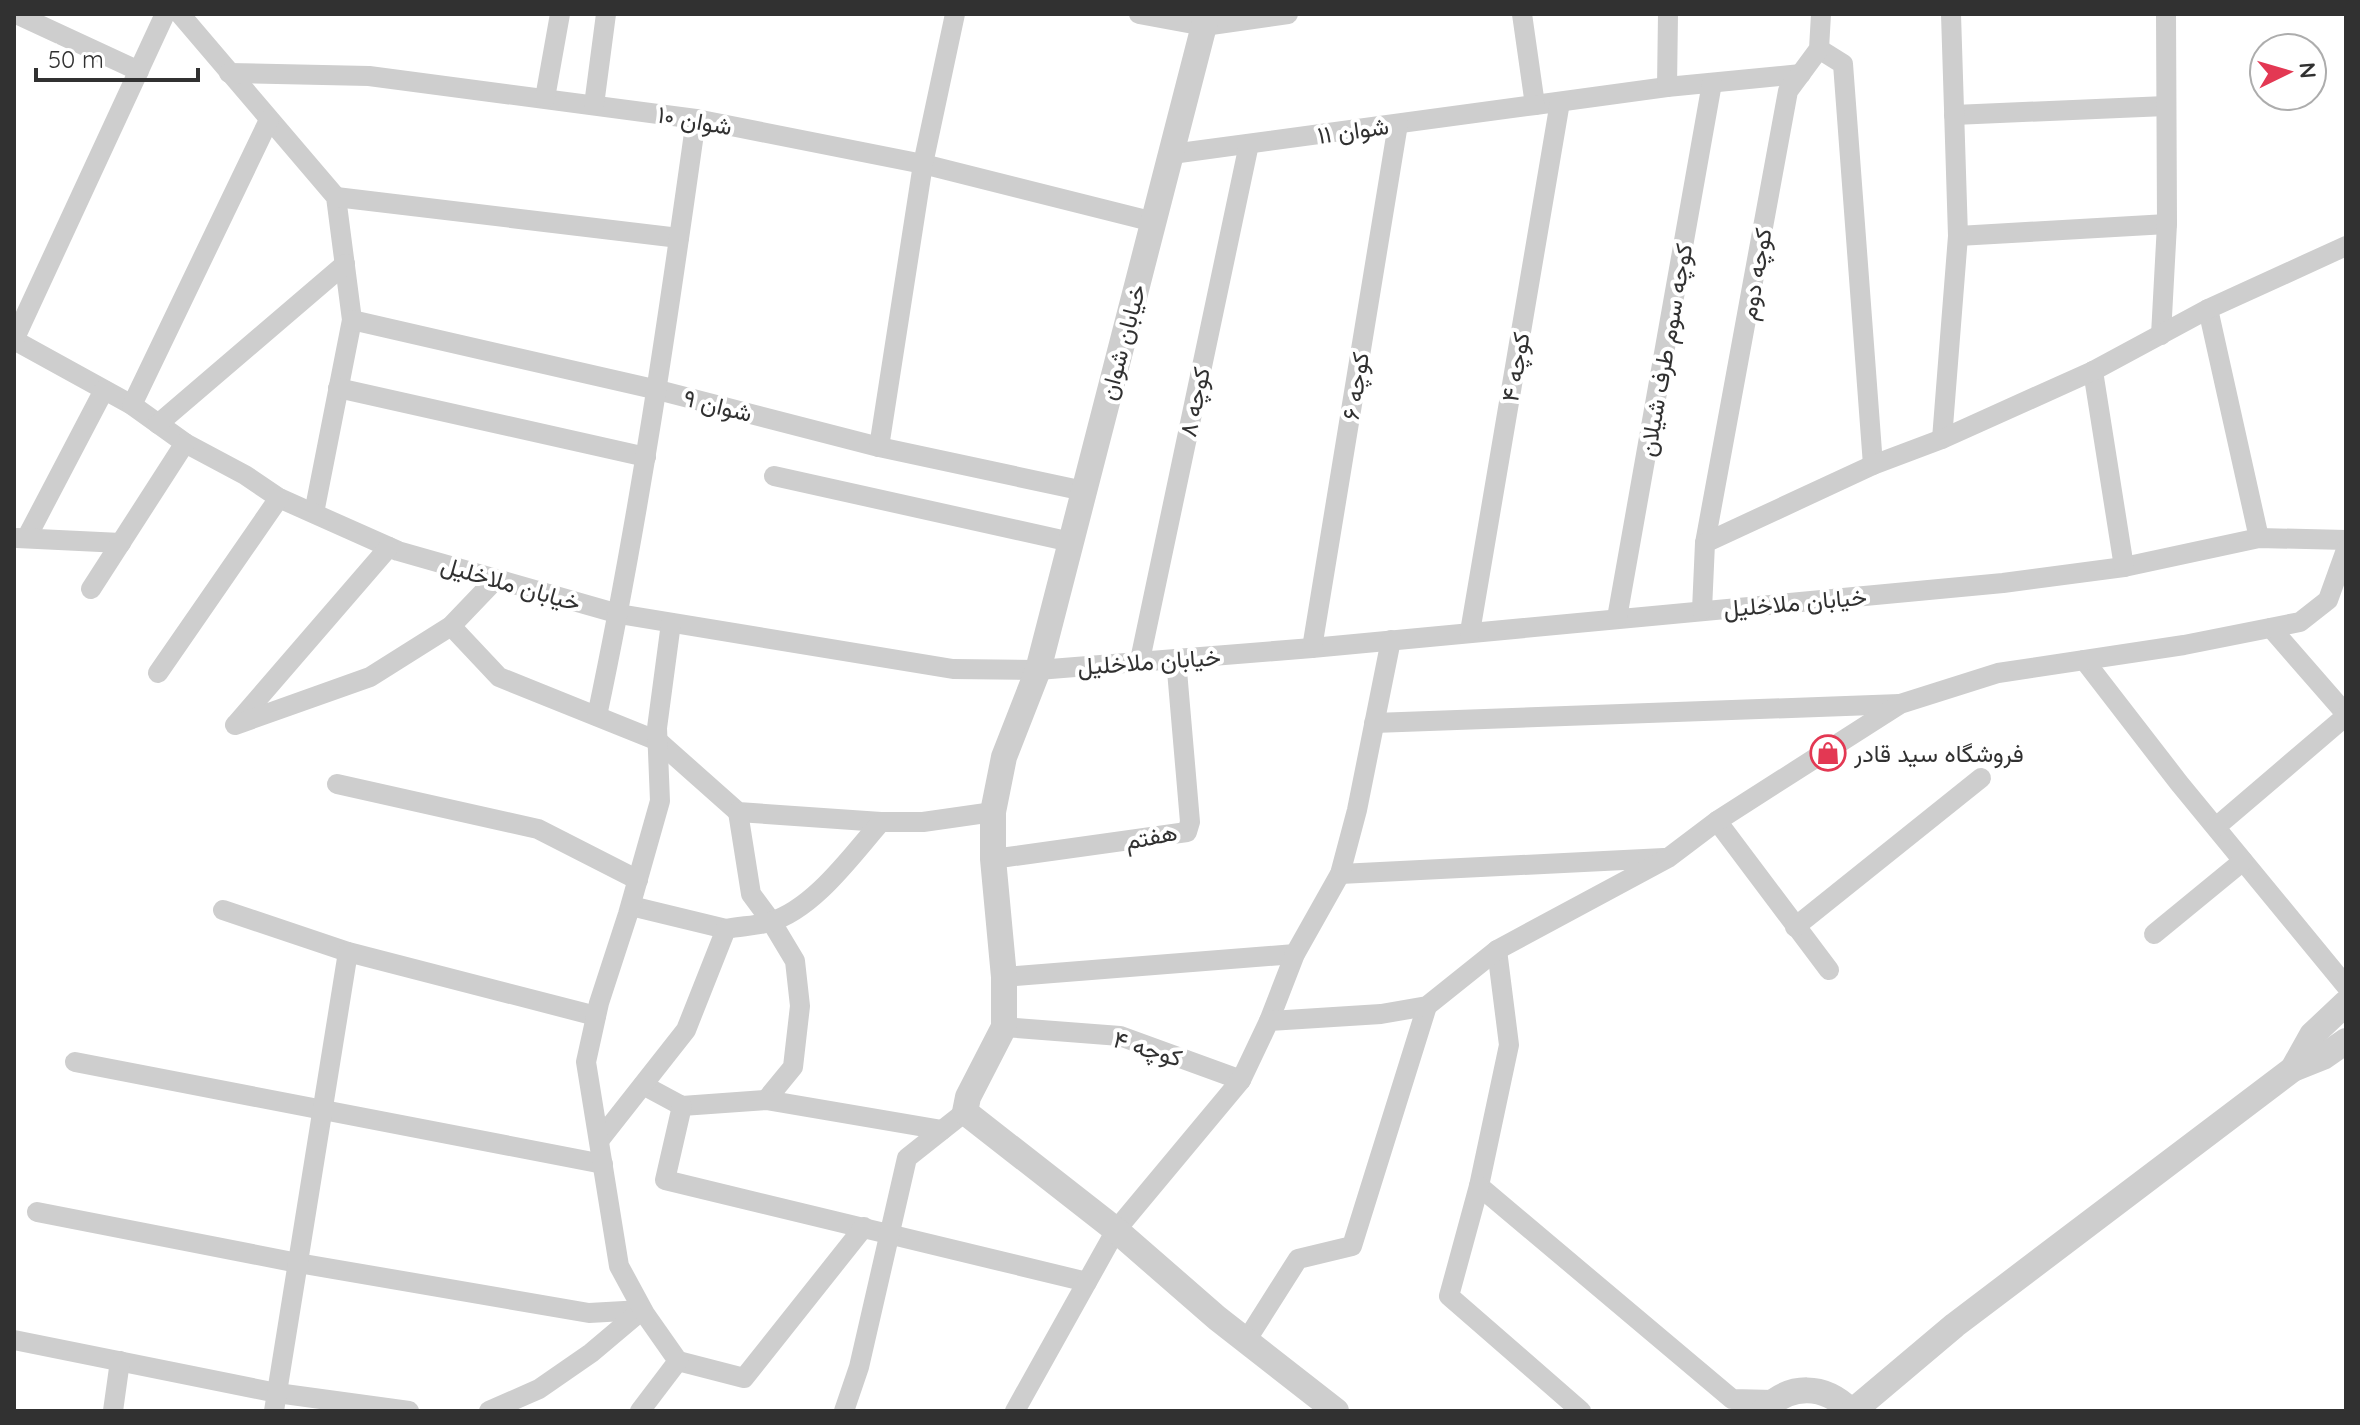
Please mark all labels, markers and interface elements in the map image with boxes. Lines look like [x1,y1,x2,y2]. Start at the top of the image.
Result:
scale bar [36,32,198,82]
north arrow [2248,32,2328,112]
text: 50 m [48,44,104,74]
text: N [2293,61,2323,80]
street label: شوان ۱۰ [655,99,735,142]
street label: شوان ۱۱ [1315,110,1391,151]
street label: کوچه دوم [1732,226,1780,323]
street label: کوچه سوم طرف شیلان [1631,241,1700,459]
street label: خیابان شوان [1092,281,1153,403]
street label: کوچه ۴ [1494,330,1538,404]
street label: کوچه ۶ [1335,350,1377,422]
street label: کوچه ۸ [1172,364,1218,440]
street label: شوان ۹ [680,382,755,429]
street label: خیابان ملاخلیل [438,549,584,617]
street label: خیابان ملاخلیل [1722,581,1868,623]
street label: خیابان ملاخلیل [1076,641,1222,681]
shop icon: فروشگاه سید قادر [1809,734,1847,772]
place label: فروشگاه سید قادر [1853,738,2024,769]
street label: هفتم [1122,816,1180,858]
street label: کوچه ۴ [1109,1023,1186,1075]

